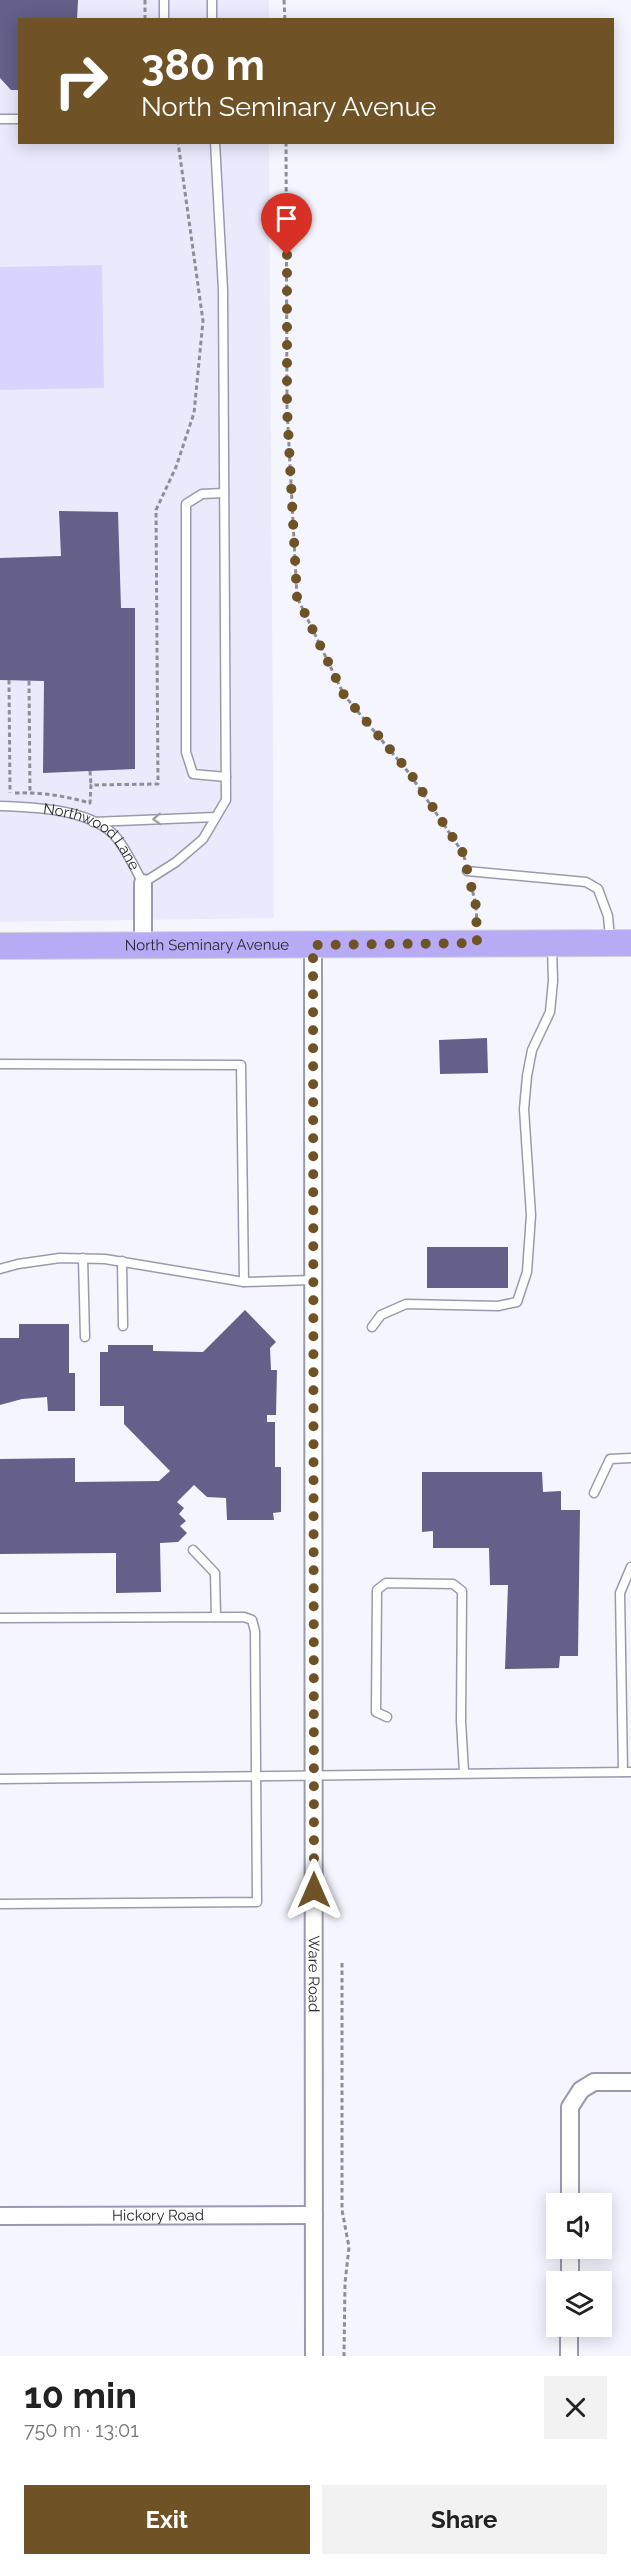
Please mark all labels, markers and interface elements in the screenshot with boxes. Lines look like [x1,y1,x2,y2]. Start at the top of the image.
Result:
text: 380 m [141,41,265,90]
icon: right [42,42,120,120]
text: North Seminary Avenue [141,91,436,122]
pin [261,193,312,255]
icon: arrive [270,202,303,235]
street label: Northwood Lane [42,800,144,873]
one-way arrow [153,813,162,825]
street label: North Seminary Avenue [125,936,289,954]
position arrow [282,1858,346,1922]
street label: Ware Road [305,1936,323,2012]
map controls [546,2193,612,2337]
button: sound [546,2193,612,2259]
street label: Hickory Road [112,2206,204,2225]
button: layers [546,2271,612,2337]
text: 10 min [24,2374,137,2416]
button: close [544,2376,607,2439]
text: 750 m · 13:01 [24,2418,139,2442]
button: Exit [24,2485,310,2554]
button: Share [322,2485,607,2554]

